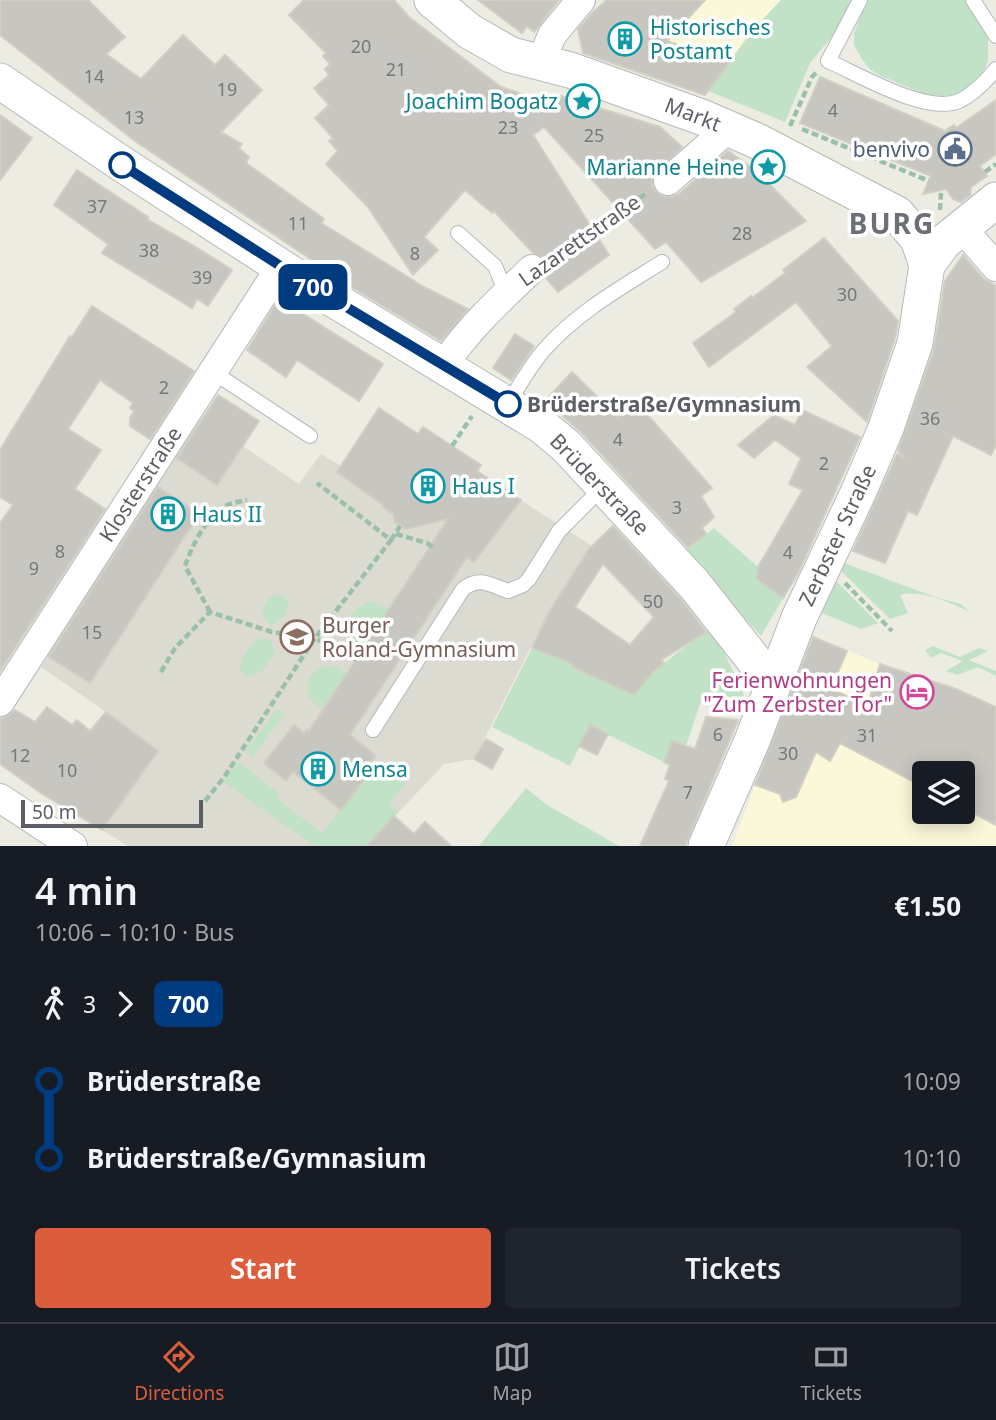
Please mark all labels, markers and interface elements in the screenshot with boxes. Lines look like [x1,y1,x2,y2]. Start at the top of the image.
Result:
place label: Historisches Postamt [650,13,770,65]
building icon: Historisches Postamt [606,20,644,58]
house number: 20 [351,34,371,58]
house number: 21 [386,57,406,81]
house number: 14 [84,64,104,88]
house number: 19 [217,77,237,101]
place icon: Joachim Bogatz [564,82,602,120]
place label: Joachim Bogatz [404,87,558,115]
street label: Markt [661,90,726,138]
house number: 4 [828,98,838,122]
house number: 13 [124,105,144,129]
house number: 23 [498,115,518,139]
house number: 25 [584,123,604,147]
public building icon: benvivo [936,130,974,168]
place label: benvivo [853,135,930,163]
place icon: Marianne Heine [749,148,787,186]
unlabelled marker [109,152,135,178]
place label: Marianne Heine [586,153,744,181]
street label: Lazarettstraße [513,188,645,292]
house number: 37 [87,194,107,218]
district label: BURG [849,204,935,242]
house number: 11 [288,211,308,235]
house number: 28 [732,221,752,245]
house number: 38 [139,238,159,262]
house number: 8 [410,241,420,265]
line badge: 700 [273,264,353,310]
house number: 39 [192,265,212,289]
text: 700 [292,270,334,303]
house number: 30 [837,282,857,306]
house number: 2 [159,375,169,399]
place label: Brüderstraße/Gymnasium [527,390,801,418]
marker: Brüderstraße/Gymnasium [495,391,521,417]
house number: 36 [920,406,940,430]
street label: Klosterstraße [92,421,188,547]
street label: Brüderstraße [544,427,656,541]
house number: 4 [613,427,623,451]
house number: 2 [819,451,829,475]
street label: Zerbster Straße [792,460,882,610]
building icon: Haus I [409,467,447,505]
place label: Haus I [452,472,515,500]
building icon: Haus II [149,495,187,533]
house number: 3 [672,495,682,519]
place label: Haus II [192,500,262,528]
house number: 8 [55,539,65,563]
house number: 4 [783,540,793,564]
house number: 9 [29,556,39,580]
house number: 50 [643,589,663,613]
place label: Burger Roland-Gymnasium [322,611,516,663]
school or university icon: Burger Roland-Gymnasium [278,618,316,656]
house number: 15 [82,620,102,644]
place label: Ferienwohnungen "Zum Zerbster Tor" [703,666,892,718]
hotel icon: Ferienwohnungen "Zum Zerbster Tor" [898,673,936,711]
house number: 6 [713,722,723,746]
house number: 31 [857,723,877,747]
house number: 30 [778,741,798,765]
house number: 12 [10,743,30,767]
building icon: Mensa [299,750,337,788]
place label: Mensa [342,755,408,783]
house number: 10 [57,758,77,782]
map controls [912,761,975,824]
button: layers [912,761,975,824]
house number: 7 [683,780,693,804]
scale bar [21,797,203,829]
text: 50 m [32,799,76,825]
text: 4 min [35,864,138,916]
text: €1.50 [894,888,961,924]
text: 10:06 – 10:10 · Bus [35,916,234,948]
icon: walk [35,985,73,1023]
icon: forward [106,985,144,1023]
text: 700 [168,987,209,1020]
text: 3 [83,988,96,1020]
text: Brüderstraße [87,1063,261,1099]
text: 10:09 [902,1065,961,1097]
text: Brüderstraße/Gymnasium [87,1140,427,1176]
text: 10:10 [902,1142,961,1174]
button: Start [35,1228,491,1308]
button: Tickets [505,1228,961,1308]
tab: Directions [134,1338,224,1406]
tab: Map [493,1338,532,1406]
tab: Tickets [800,1338,862,1406]

